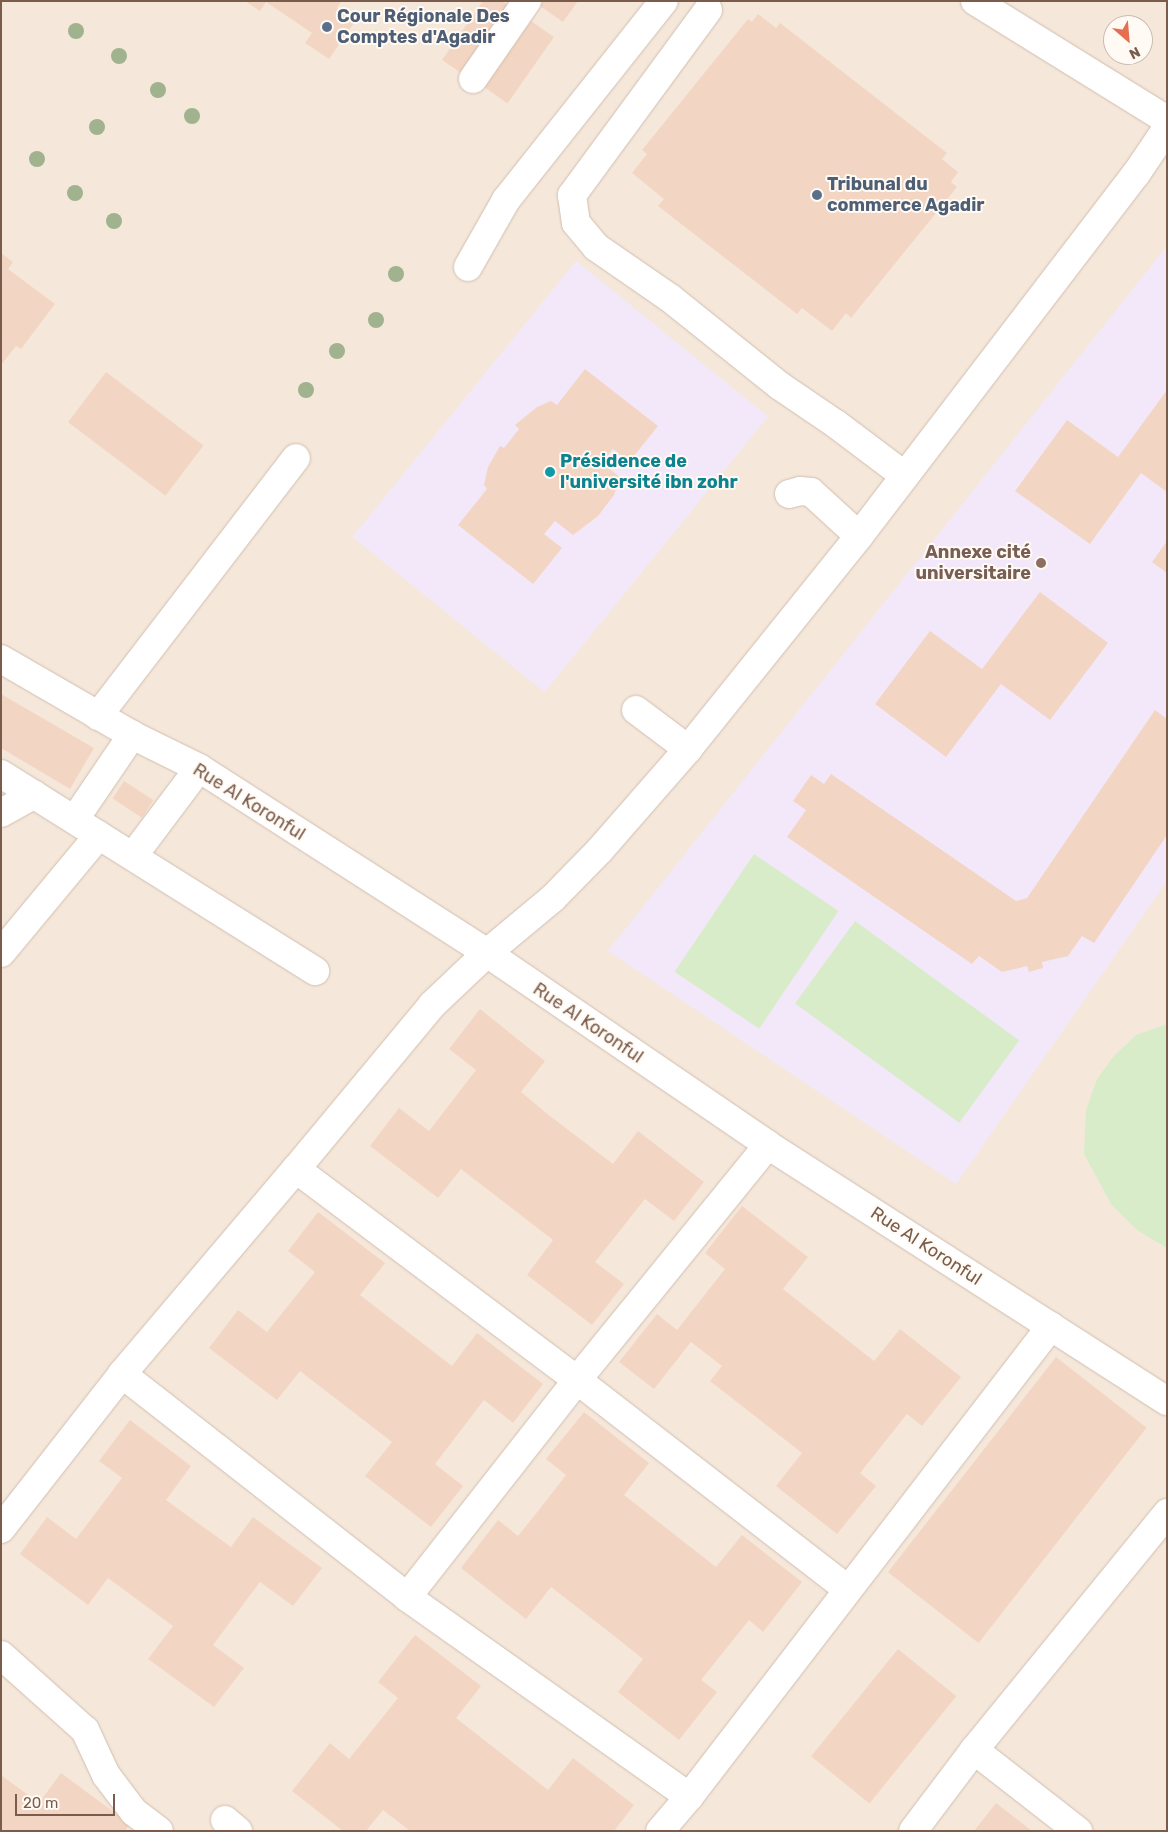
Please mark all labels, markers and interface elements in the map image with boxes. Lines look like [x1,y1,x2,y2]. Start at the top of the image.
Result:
place label: Cour Régionale Des Comptes d'Agadir [337,6,510,48]
north arrow [1103,15,1153,65]
marker: Cour Régionale Des Comptes d'Agadir [321,21,333,33]
text: N [1126,43,1143,63]
place label: Tribunal du commerce Agadir [827,174,985,216]
marker: Tribunal du commerce Agadir [811,189,823,201]
place label: Présidence de l'université ibn zohr [560,451,738,494]
marker: Présidence de l'université ibn zohr [544,466,556,478]
place label: Annexe cité universitaire [915,542,1031,584]
marker: Annexe cité universitaire [1035,557,1047,569]
street label: Rue Al Koronful [189,759,309,845]
street label: Rue Al Koronful [529,978,647,1068]
street label: Rue Al Koronful [866,1202,986,1290]
scale bar [18,1784,118,1816]
text: 20 m [23,1794,58,1812]

